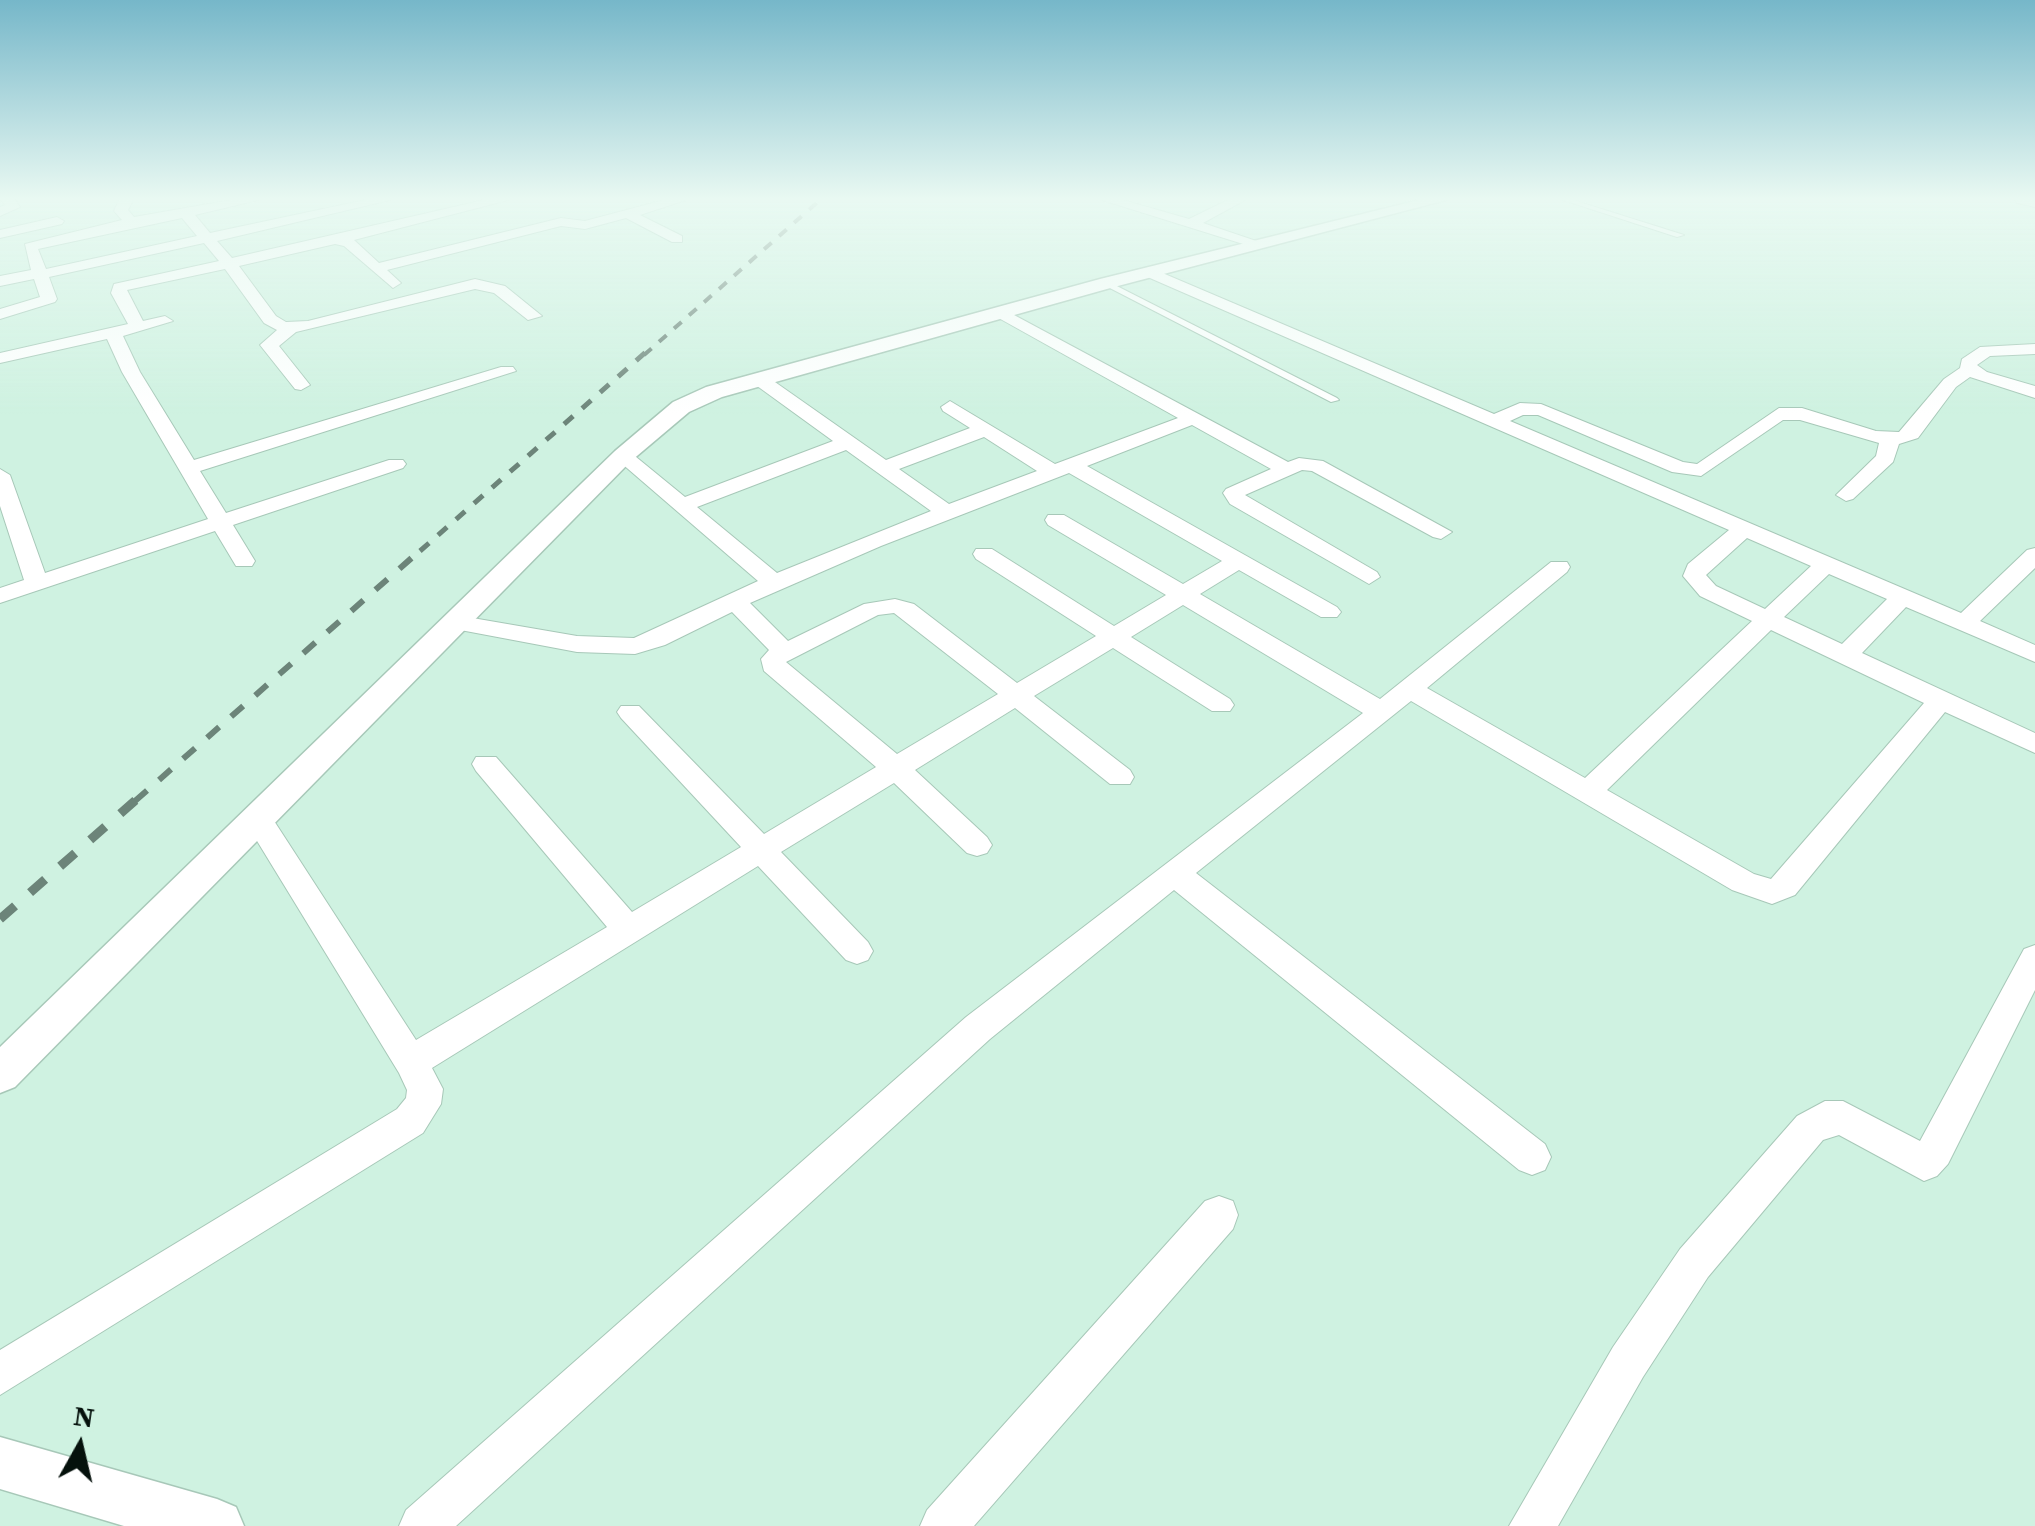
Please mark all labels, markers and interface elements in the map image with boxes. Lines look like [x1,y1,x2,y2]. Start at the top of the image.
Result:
north arrow [30,1396,130,1496]
text: N [71,1396,97,1437]

